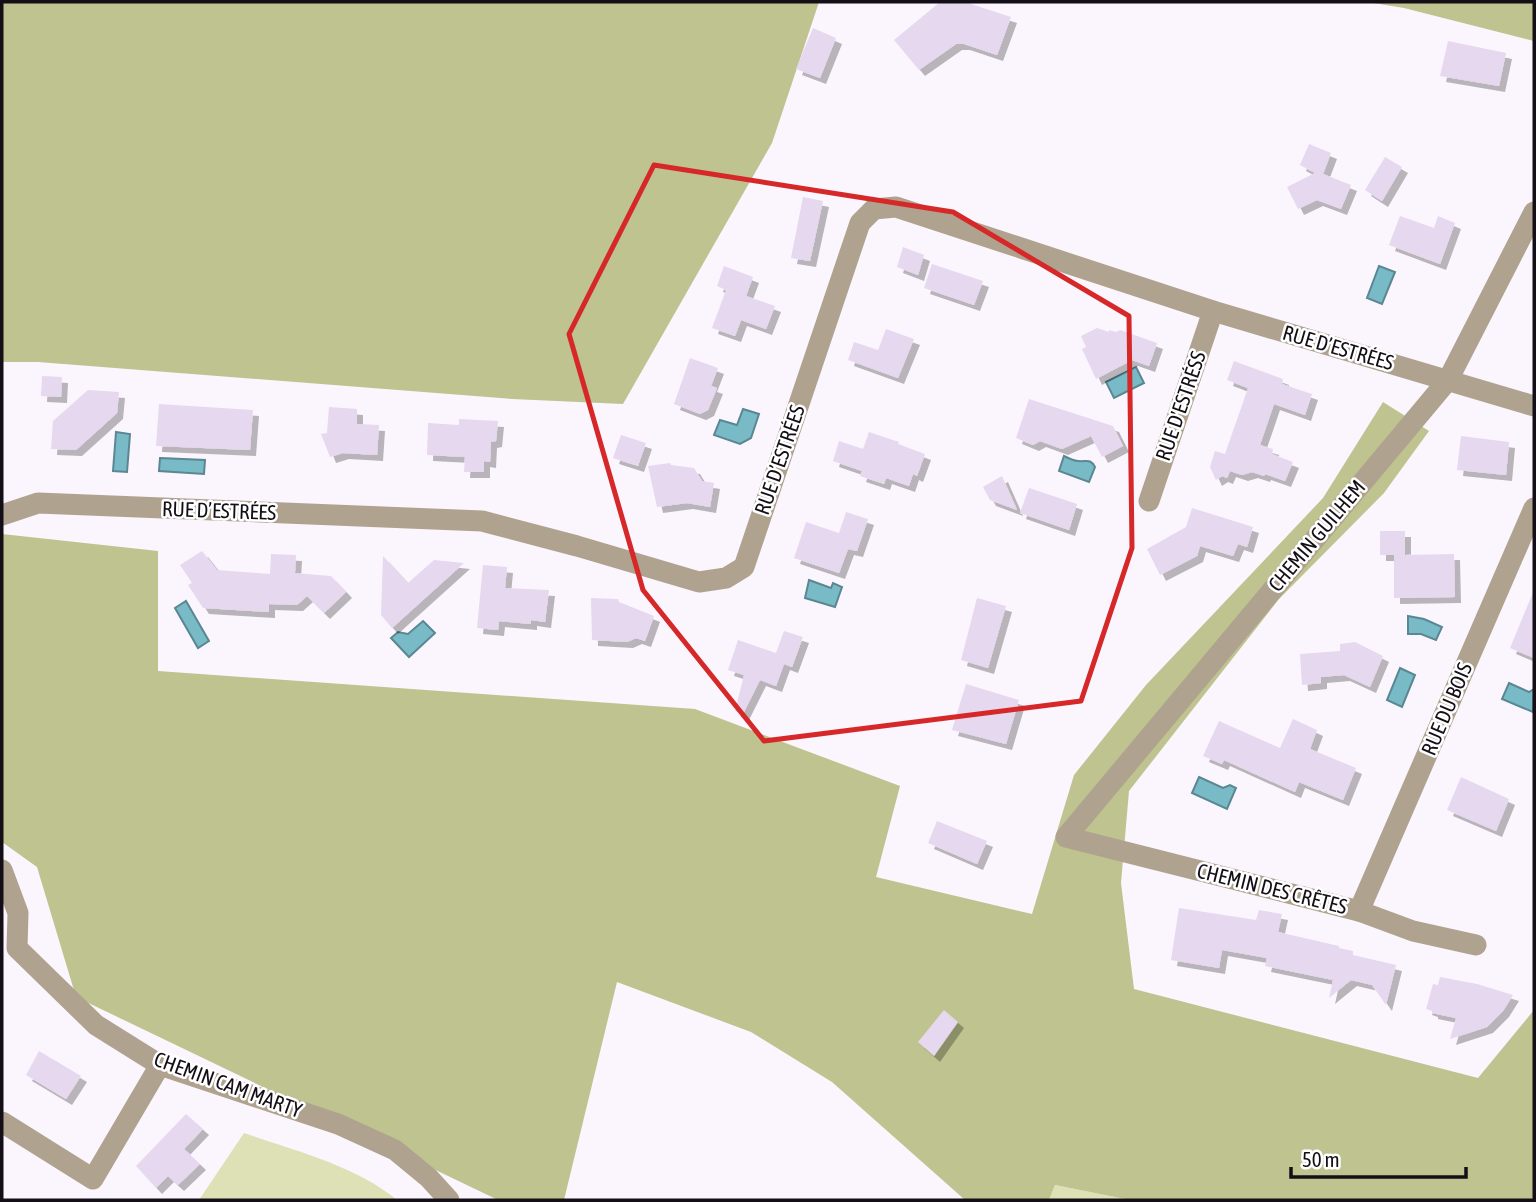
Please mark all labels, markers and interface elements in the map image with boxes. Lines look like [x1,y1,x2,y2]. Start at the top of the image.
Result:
street label: RUE D’ESTRÉES [1280,320,1397,374]
street label: RUE D'ESTRÉSS [1150,348,1210,463]
street label: RUE D’ESTRÉES [749,402,809,518]
street label: CHEMIN GUILHEM [1263,475,1370,596]
street label: RUE D’ESTRÉES [162,496,277,524]
street label: RUE DU BOIS [1416,659,1476,758]
street label: CHEMIN DES CRÊTES [1195,858,1350,918]
street label: CHEMIN CAM MARTY [151,1046,306,1122]
scale bar [1291,1136,1466,1180]
text: 50 m [1302,1147,1340,1171]

